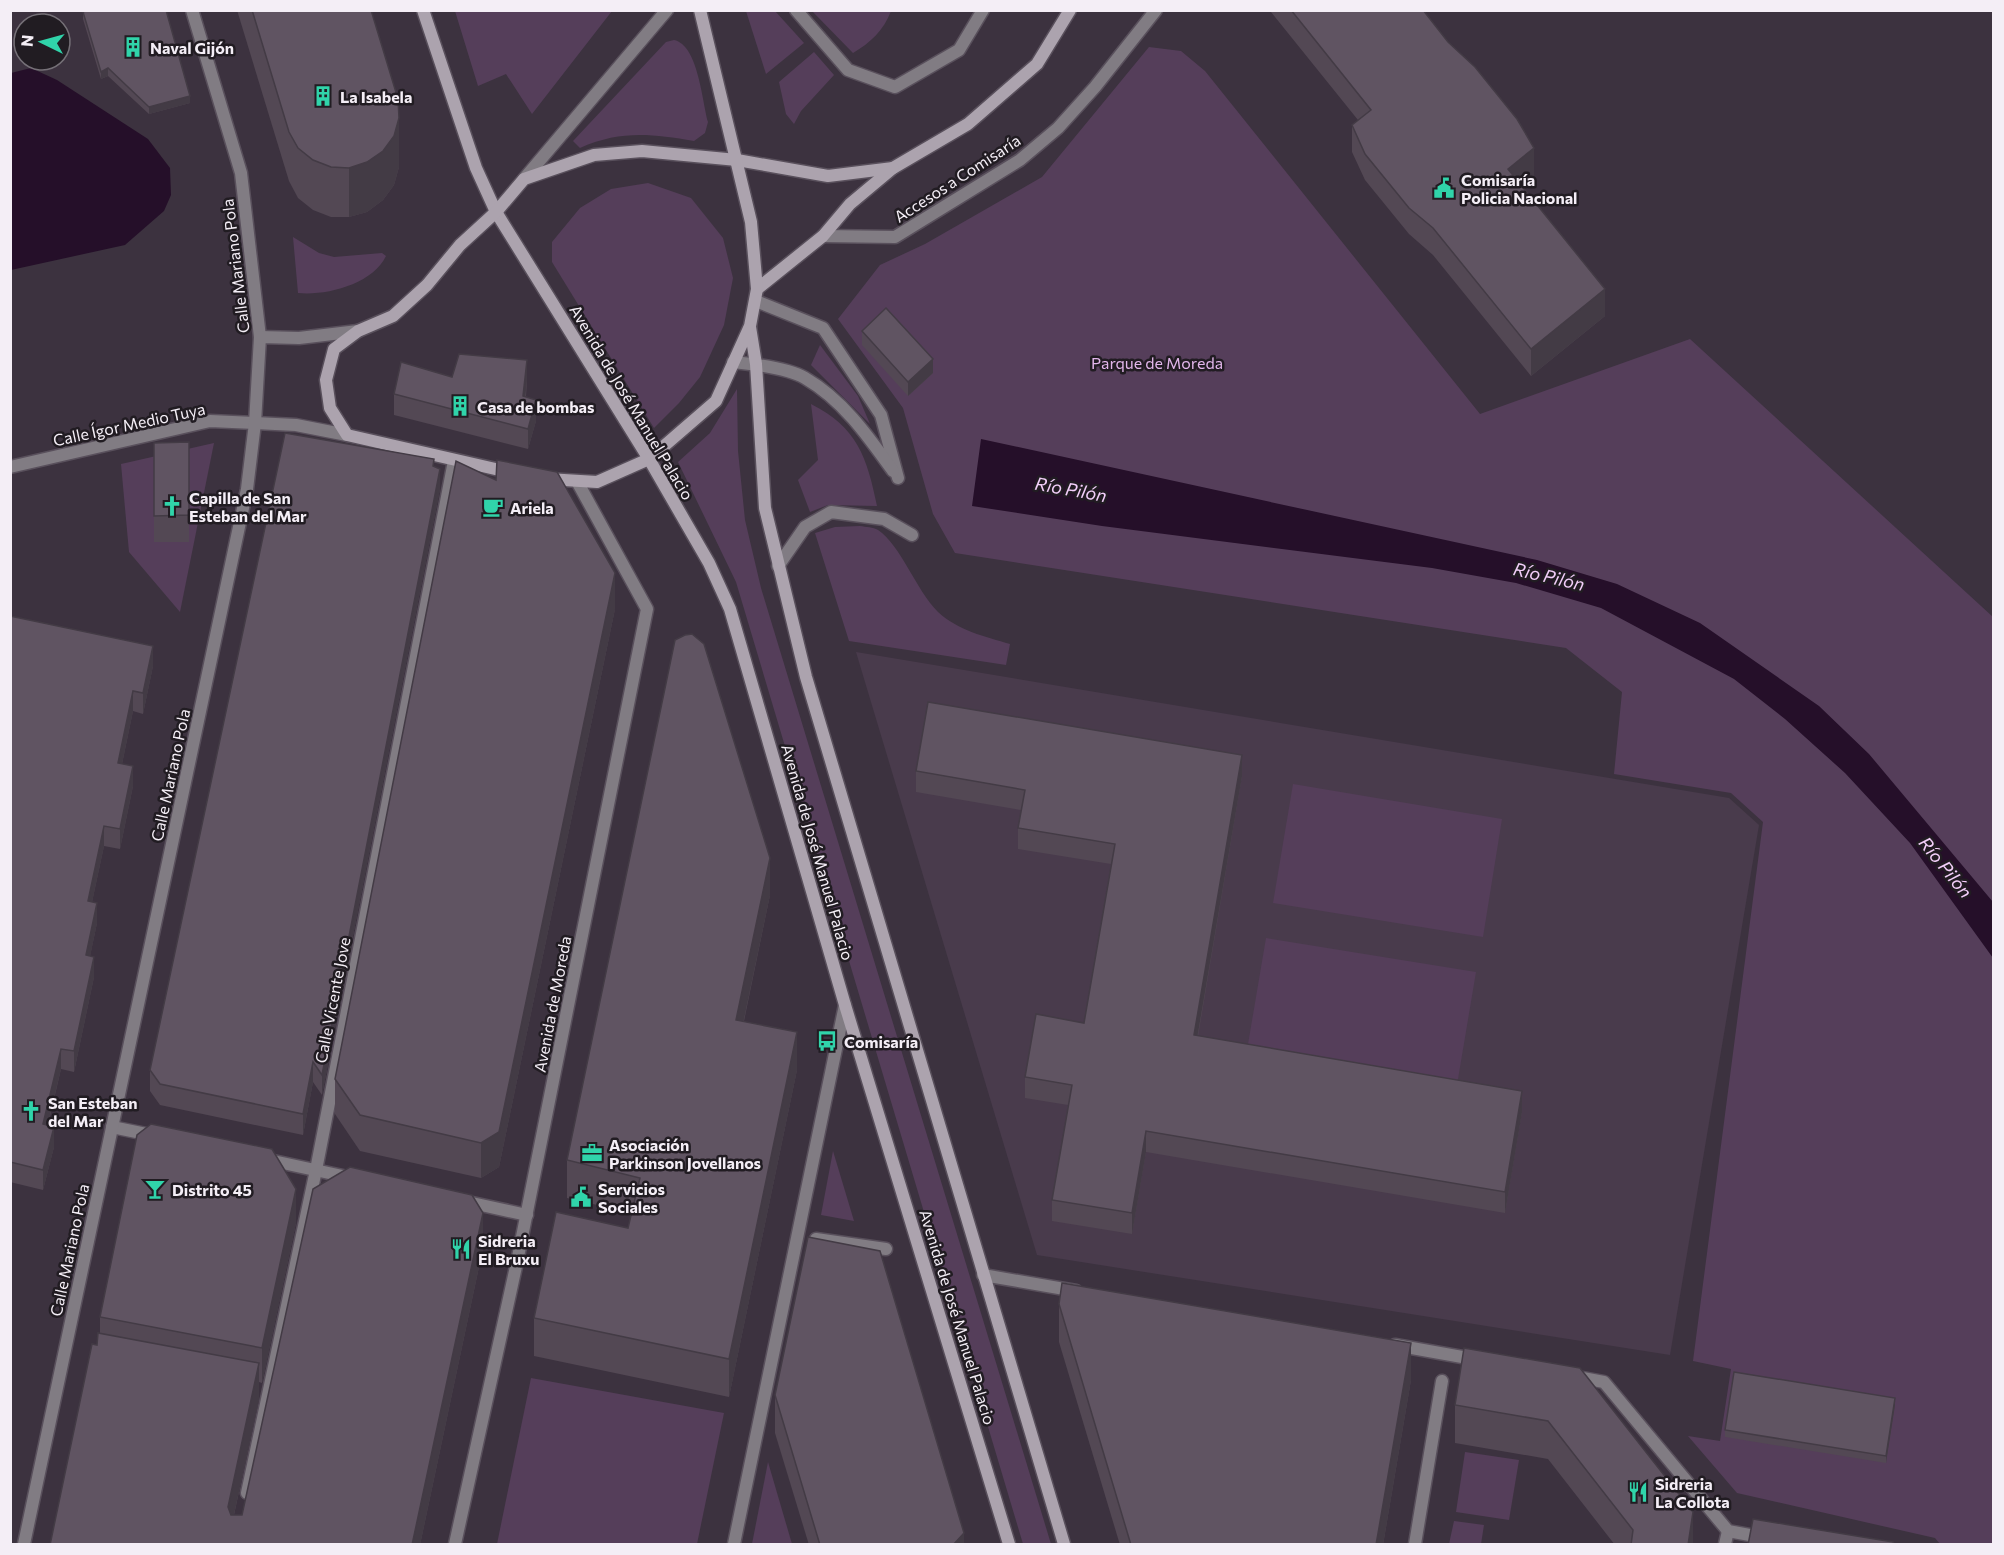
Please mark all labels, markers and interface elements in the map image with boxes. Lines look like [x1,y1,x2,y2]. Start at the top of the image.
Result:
north arrow [12,12,72,72]
text: N [17,34,37,47]
building icon: Naval Gijón [121,35,145,59]
place label: Naval Gijón [150,38,234,57]
building icon: La Isabela [311,84,335,108]
place label: La Isabela [340,87,412,106]
street label: Accesos a Comisaría [890,130,1024,226]
place label: Comisaría Policia Nacional [1461,170,1577,207]
public building icon: Comisaría Policia Nacional [1432,176,1456,200]
street label: Calle Mariano Pola [217,198,253,334]
street label: Avenida de José Manuel Palacio [566,301,698,503]
park label: Parque de Moreda [1091,353,1223,372]
building icon: Casa de bombas [448,394,472,418]
place label: Casa de bombas [477,397,595,416]
street label: Calle Ígor Medio Tuya [51,399,207,449]
water label: Río Pilón [1033,472,1109,506]
place label: Capilla de San Esteban del Mar [189,488,307,525]
church icon: Capilla de San Esteban del Mar [160,494,184,518]
cafe icon: Ariela [481,495,505,519]
place label: Ariela [510,498,554,517]
water label: Río Pilón [1511,557,1587,595]
street label: Calle Mariano Pola [147,707,193,843]
street label: Avenida de José Manuel Palacio [778,742,858,962]
water label: Río Pilón [1915,832,1977,902]
street label: Avenida de Moreda [529,934,575,1074]
street label: Calle Vicente Jove [310,935,354,1065]
bus stop icon: Comisaría [815,1029,839,1053]
place label: Comisaría [844,1032,918,1051]
place label: San Esteban del Mar [48,1093,137,1130]
church icon: San Esteban del Mar [19,1099,43,1123]
place label: Asociación Parkinson Jovellanos [609,1135,761,1172]
office icon: Asociación Parkinson Jovellanos [580,1141,604,1165]
bar icon: Distrito 45 [143,1177,167,1201]
place label: Servicios Sociales [598,1179,665,1216]
place label: Distrito 45 [172,1180,252,1199]
street label: Calle Mariano Pola [46,1182,92,1318]
public building icon: Servicios Sociales [569,1185,593,1209]
street label: Avenida de José Manuel Palacio [916,1207,1000,1427]
place label: Sidreria El Bruxu [478,1231,540,1268]
restaurant icon: Sidreria El Bruxu [449,1237,473,1261]
place label: Sidreria La Collota [1655,1474,1730,1511]
restaurant icon: Sidreria La Collota [1626,1480,1650,1504]

